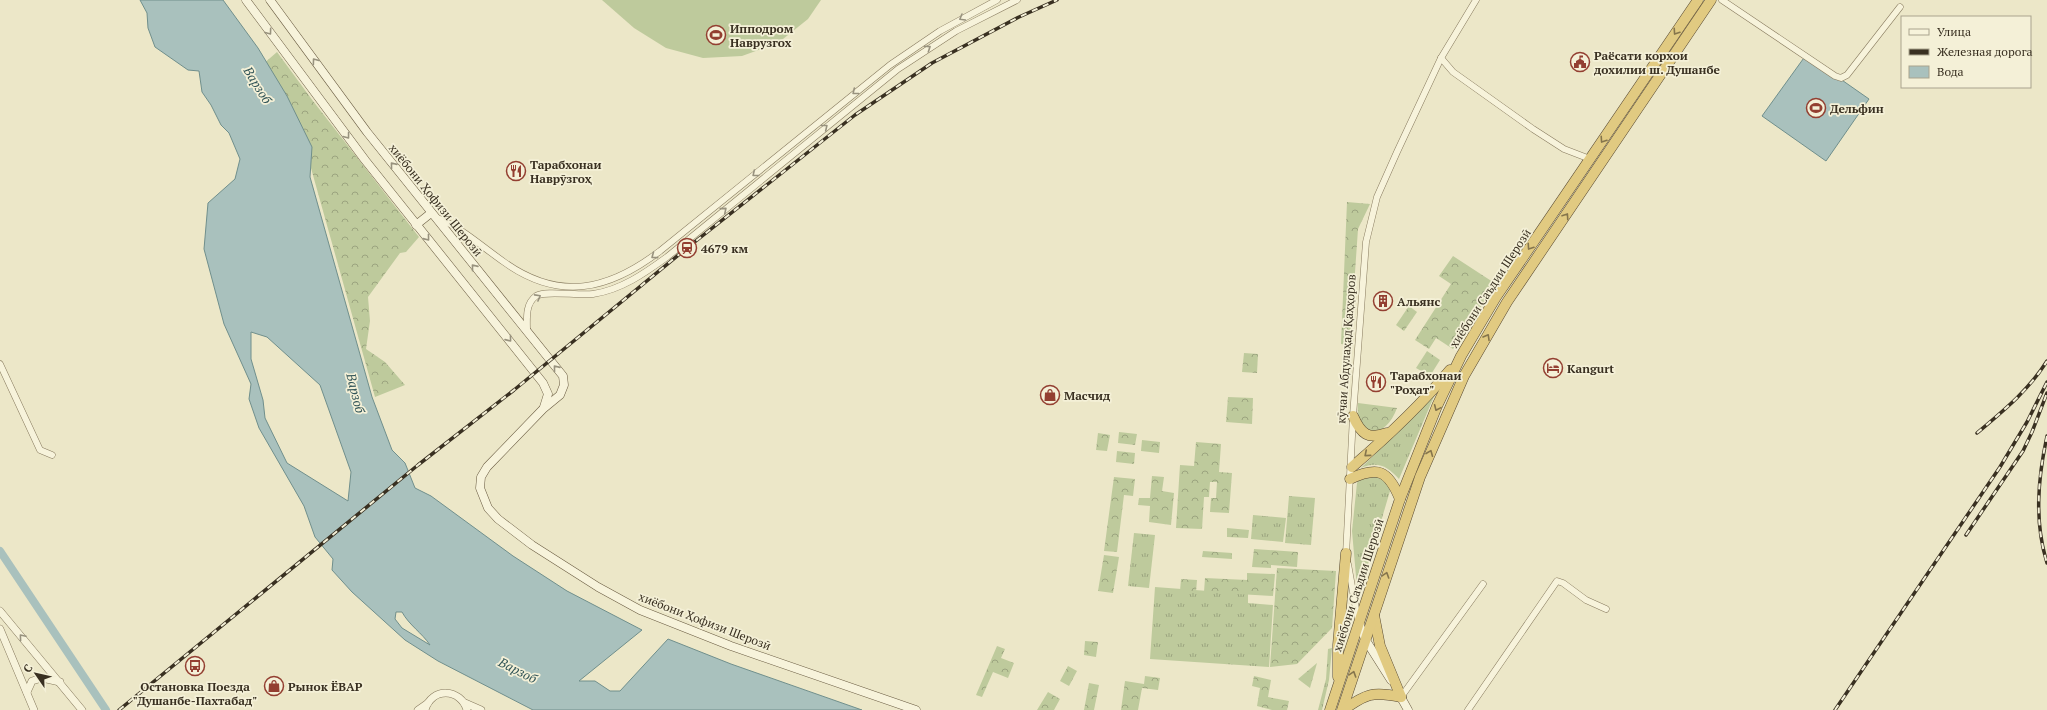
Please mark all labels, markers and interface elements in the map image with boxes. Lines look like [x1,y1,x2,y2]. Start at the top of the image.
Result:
one-way arrow [959,13,966,21]
legend [1901,16,2031,88]
place label: Ипподром Наврузгох [730,21,794,50]
sports icon: Ипподром Наврузгох [705,24,727,46]
text: Улица [1937,24,1971,39]
one-way arrow [264,27,271,34]
one-way arrow [1674,28,1681,35]
text: Железная дорога [1937,44,2033,59]
one-way arrow [924,45,931,53]
place label: Раёсати корхои дохилии ш. Душанбе [1594,48,1720,77]
public building icon: Раёсати корхои дохилии ш. Душанбе [1569,51,1591,73]
one-way arrow [313,59,320,66]
water label: Варзоб [239,62,277,108]
text: Вода [1937,64,1964,79]
one-way arrow [853,88,860,95]
sports icon: Дельфин [1805,97,1827,119]
place label: Дельфин [1830,101,1884,116]
one-way arrow [820,125,827,132]
one-way arrow [342,131,349,138]
one-way arrow [1601,135,1608,142]
street label: хиёбони Ҳофизи Шерозӣ [386,141,486,259]
place label: Тарабхонаи Наврӯзгоҳ [530,157,602,186]
restaurant icon: Тарабхонаи Наврӯзгоҳ [505,160,527,182]
one-way arrow [391,163,398,170]
one-way arrow [752,170,759,177]
one-way arrow [720,207,727,214]
one-way arrow [1561,213,1568,220]
street label: хиёбони Саъдии Шерозӣ [1446,226,1534,350]
one-way arrow [422,233,429,241]
station icon: 4679 км [676,237,698,259]
place label: 4679 км [701,241,748,256]
one-way arrow [1527,243,1535,250]
one-way arrow [651,251,658,258]
one-way arrow [472,264,479,271]
street label: кӯчаи Абдулаҳад Қаҳҳоров [1333,274,1359,424]
building icon: Альянс [1372,290,1394,312]
one-way arrow [534,294,541,301]
place label: Альянс [1397,294,1440,309]
one-way arrow [1483,334,1490,341]
one-way arrow [504,335,511,342]
hotel icon: Kangurt [1542,357,1564,379]
place label: Kangurt [1567,361,1614,376]
one-way arrow [554,365,561,372]
place label: Тарабхонаи "Роҳат" [1390,368,1462,397]
water label: Варзоб [342,370,370,416]
restaurant icon: Тарабхонаи "Роҳат" [1365,371,1387,393]
shop icon: Масчид [1039,384,1061,406]
place label: Масчид [1064,388,1111,403]
one-way arrow [1434,403,1442,411]
one-way arrow [1364,450,1371,457]
one-way arrow [1426,450,1434,457]
street label: хиёбони Саъдии Шерозӣ [1329,517,1387,653]
one-way arrow [1381,572,1390,579]
street label: хиёбони Ҳофизи Шерозӣ [637,589,773,653]
one-way arrow [19,634,26,641]
water label: Варзоб [495,652,541,688]
north arrow [16,654,56,694]
bus stop icon: Остановка Поезда "Душанбе-Пахтабад" [184,655,206,677]
text: С [20,662,36,675]
one-way arrow [1349,671,1357,678]
shop icon: Рынок ЁВАР [263,675,285,697]
place label: Остановка Поезда "Душанбе-Пахтабад" [133,679,257,708]
place label: Рынок ЁВАР [288,679,363,694]

